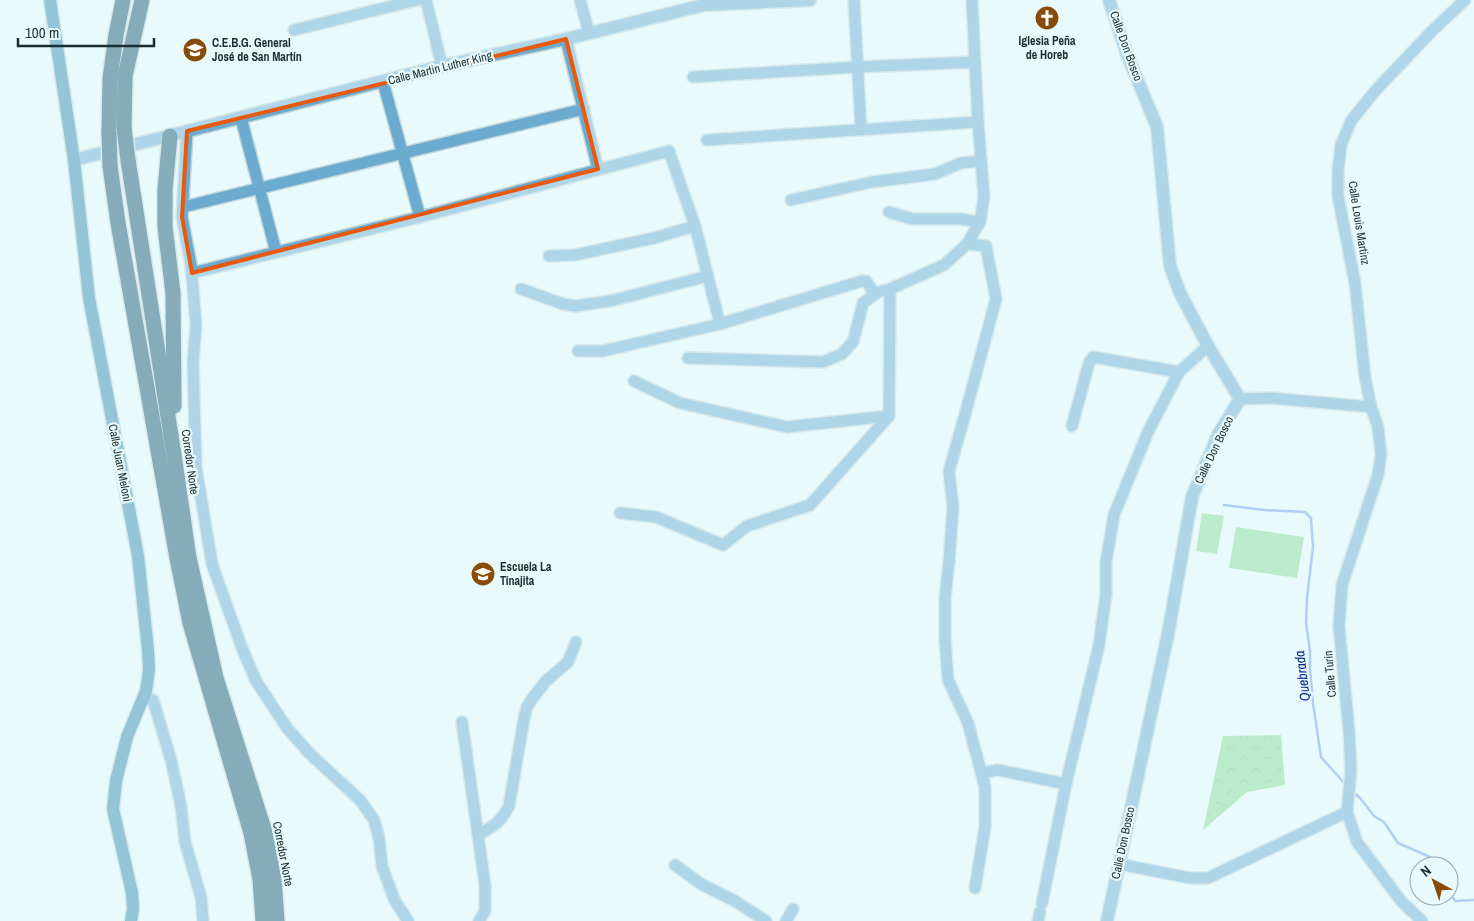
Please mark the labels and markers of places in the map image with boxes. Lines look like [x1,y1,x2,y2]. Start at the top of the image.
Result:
church icon: Iglesia Peña de Horeb [1034,5,1060,31]
place label: Iglesia Peña de Horeb [1019,33,1076,63]
place label: C.E.B.G. General José de San Martín [212,35,302,65]
school or university icon: C.E.B.G. General José de San Martín [182,37,208,63]
place label: Escuela La Tinajita [500,559,552,589]
school or university icon: Escuela La Tinajita [470,561,496,587]

